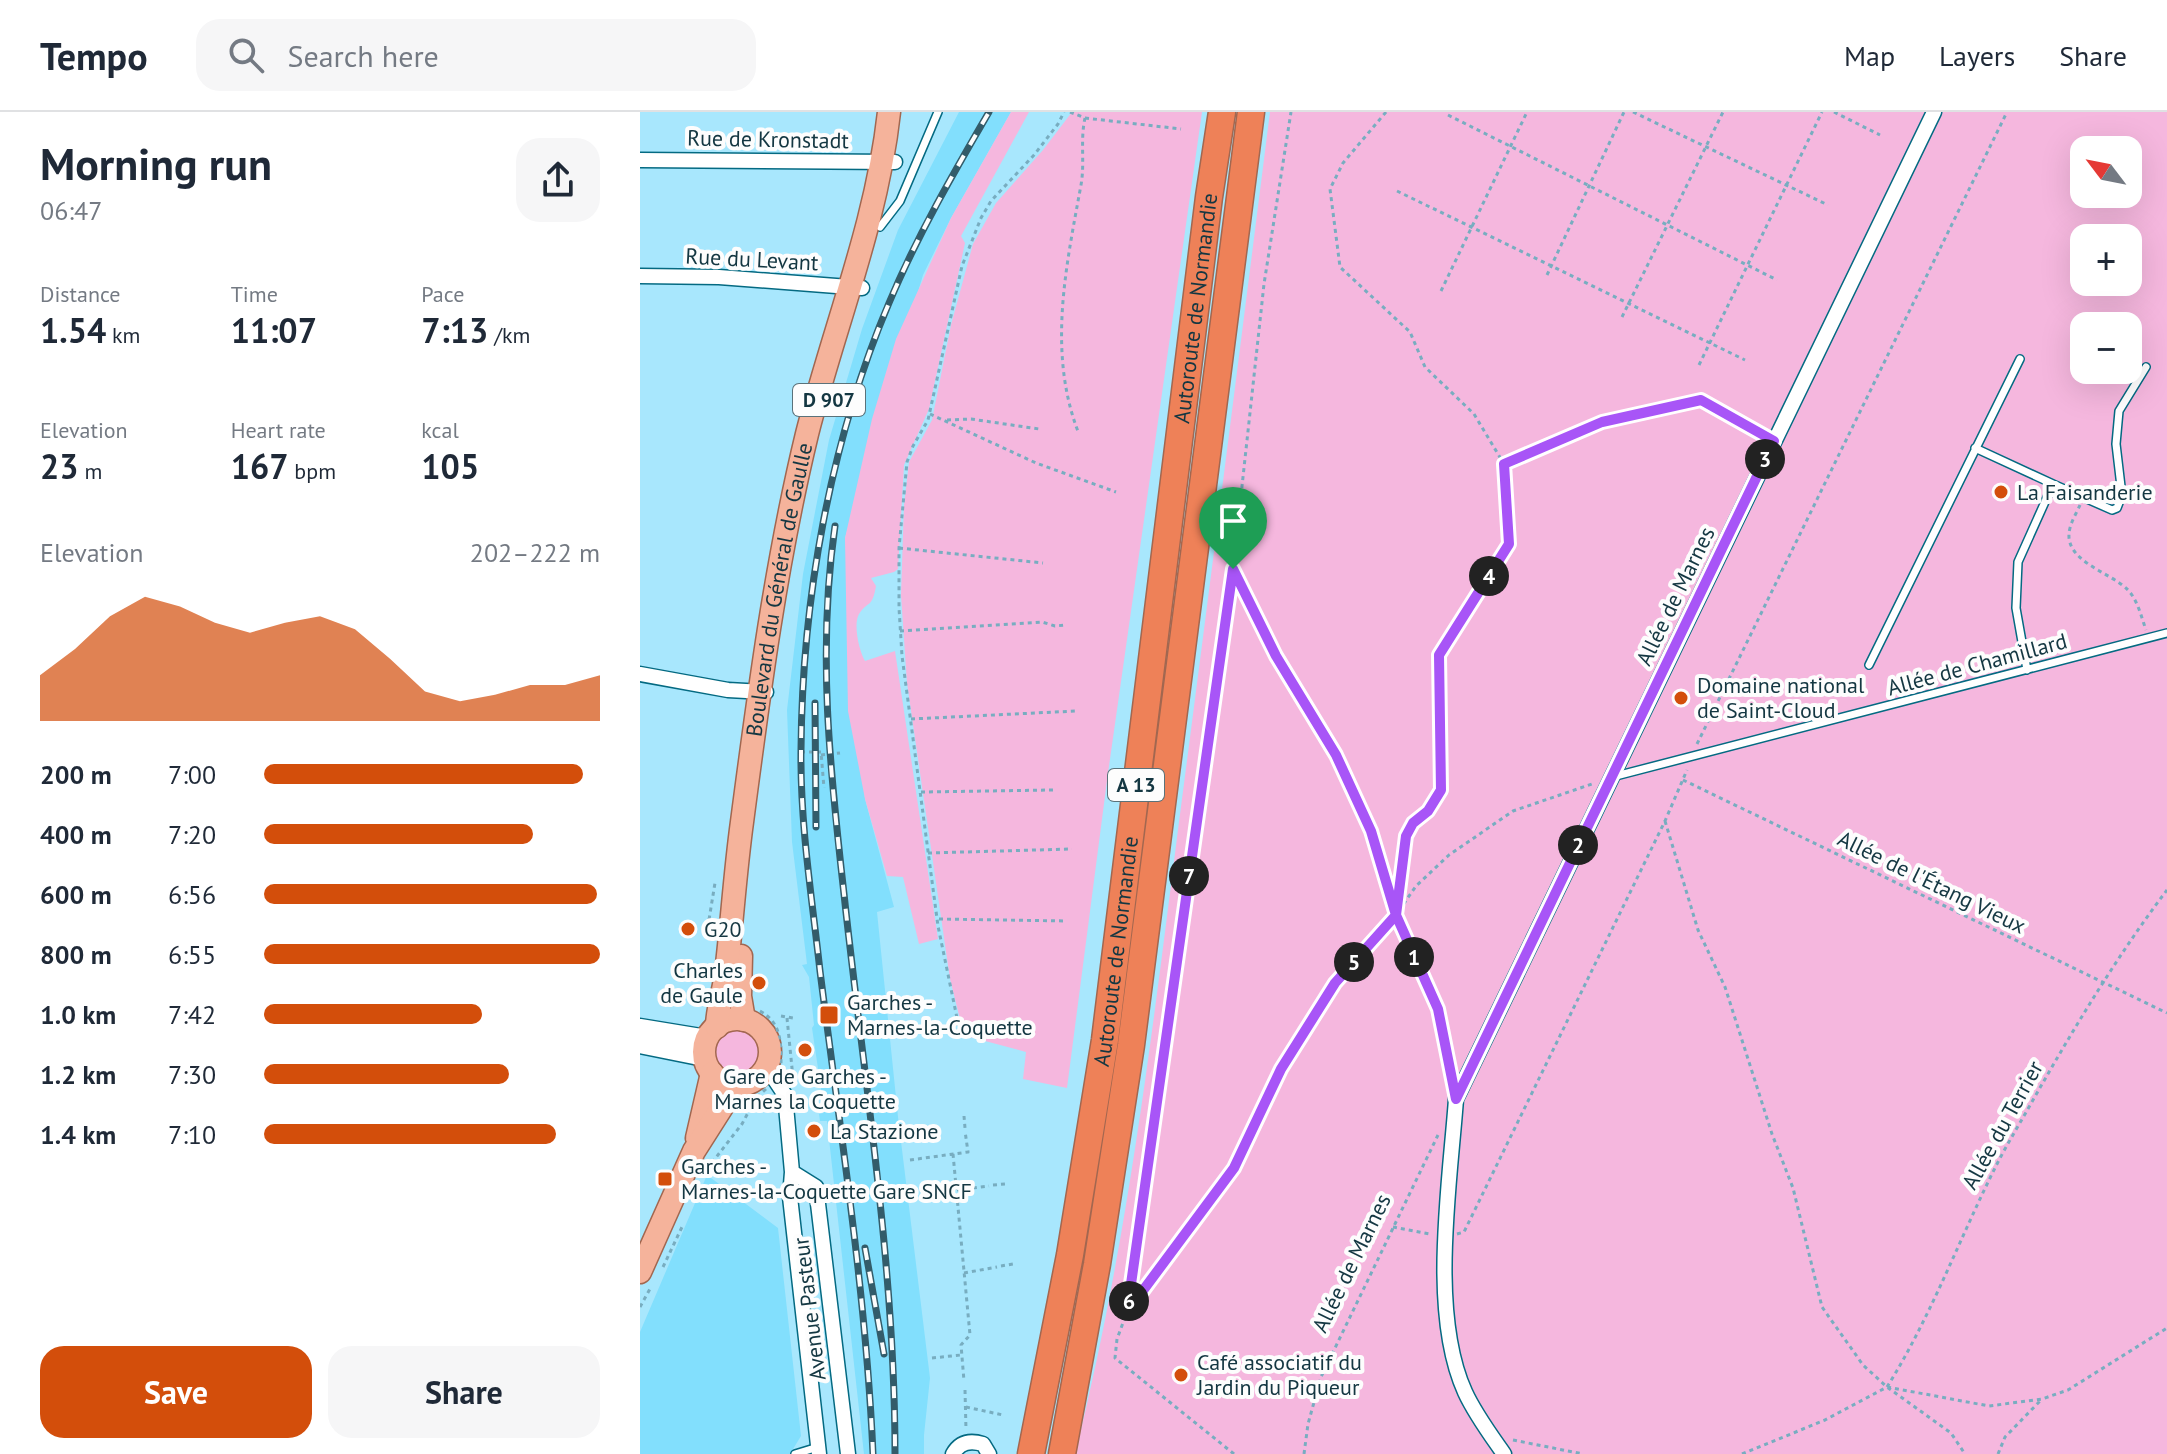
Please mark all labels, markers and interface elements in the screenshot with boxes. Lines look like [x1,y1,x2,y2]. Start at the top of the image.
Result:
search box [196,19,756,91]
text: Tempo [40,31,148,80]
icon: search [224,33,268,77]
text: Search here [288,36,439,75]
text: Map [1844,37,1895,74]
text: Layers [1939,37,2015,74]
text: Share [2059,37,2127,74]
street label: Rue de Kronstadt [687,124,850,154]
text: Morning run [40,135,272,192]
north arrow [2070,136,2142,208]
map controls [2070,136,2142,384]
button: share [516,138,600,222]
street label: Autoroute de Normandie [1167,191,1223,425]
text: 06:47 [40,194,102,227]
button: + [2070,224,2142,296]
street label: Rue du Levant [685,242,820,276]
text: Distance [40,280,121,308]
text: Time [231,280,278,308]
text: Pace [421,280,464,308]
text: 1.54 [40,308,106,352]
text: 11:07 [231,308,317,352]
text: 7:13 [421,308,488,352]
button: − [2070,312,2142,384]
text: km [106,321,140,349]
text: /km [488,321,530,349]
road number: D 907 [793,384,865,416]
text: Elevation [40,416,128,444]
text: Heart rate [231,416,326,444]
text: kcal [421,416,459,444]
pin: 3 [1745,439,1785,479]
street label: Boulevard du Général de Gaulle [739,440,818,738]
text: 23 [40,444,79,488]
text: 167 [231,444,289,488]
text: 105 [421,444,479,488]
text: 3 [1759,445,1771,473]
text: m [79,457,102,485]
text: bpm [289,457,336,485]
place label: La Faisanderie [2017,478,2153,506]
marker: La Faisanderie [1992,483,2010,501]
pin [1199,487,1267,569]
icon: arrive [1211,499,1255,543]
street label: Allée de Marnes [1629,522,1721,670]
text: Elevation [40,536,144,569]
text: 202–222 m [470,536,600,569]
pin: 4 [1469,556,1509,596]
text: 4 [1483,562,1495,590]
street label: Allée de Chamillard [1884,627,2070,701]
place label: Domaine national de Saint-Cloud [1697,671,1865,724]
marker: Domaine national de Saint-Cloud [1672,689,1690,707]
text: 200 m [40,758,112,791]
text: 7:00 [168,758,216,791]
road number: A 13 [1108,769,1164,801]
text: 400 m [40,818,112,851]
text: 7:20 [168,818,216,851]
street label: Allée de l'Étang Vieux [1833,824,2031,940]
pin: 2 [1558,825,1598,865]
text: 2 [1572,831,1584,859]
street label: Autoroute de Normandie [1087,834,1144,1068]
pin: 7 [1169,856,1209,896]
text: 7 [1183,862,1195,890]
text: 600 m [40,878,112,911]
text: 6:56 [168,878,216,911]
place label: G20 [704,915,741,943]
marker: G20 [679,920,697,938]
pin: 1 [1394,937,1434,977]
text: 800 m [40,938,112,971]
text: 6:55 [168,938,216,971]
pin: 5 [1334,942,1374,982]
text: 1 [1408,943,1420,971]
text: 5 [1348,948,1360,976]
place label: Charles de Gaule [660,956,743,1009]
marker: Charles de Gaule [750,974,768,992]
place label: Garches - Marnes-la-Coquette [847,988,1033,1041]
text: 1.0 km [40,998,116,1031]
text: 7:42 [168,998,216,1031]
marker: Garches - Marnes-la-Coquette [818,1004,840,1026]
marker: Gare de Garches - Marnes la Coquette [796,1041,814,1059]
street label: Allée du Terrier [1955,1055,2049,1194]
text: 1.2 km [40,1058,116,1091]
text: 7:30 [168,1058,216,1091]
place label: Gare de Garches - Marnes la Coquette [714,1062,896,1115]
place label: La Stazione [830,1117,939,1145]
text: 1.4 km [40,1118,116,1151]
text: 7:10 [168,1118,216,1151]
marker: La Stazione [805,1122,823,1140]
place label: Garches - Marnes-la-Coquette Gare SNCF [681,1152,972,1205]
marker: Garches - Marnes-la-Coquette Gare SNCF [656,1170,674,1188]
street label: Allée de Marnes [1305,1189,1397,1337]
street label: Avenue Pasteur [786,1235,832,1382]
pin: 6 [1109,1281,1149,1321]
text: 6 [1123,1287,1135,1315]
button: Save [40,1346,312,1438]
button: Share [328,1346,600,1438]
place label: Café associatif du Jardin du Piqueur [1196,1348,1362,1401]
marker: Café associatif du Jardin du Piqueur [1172,1366,1190,1384]

